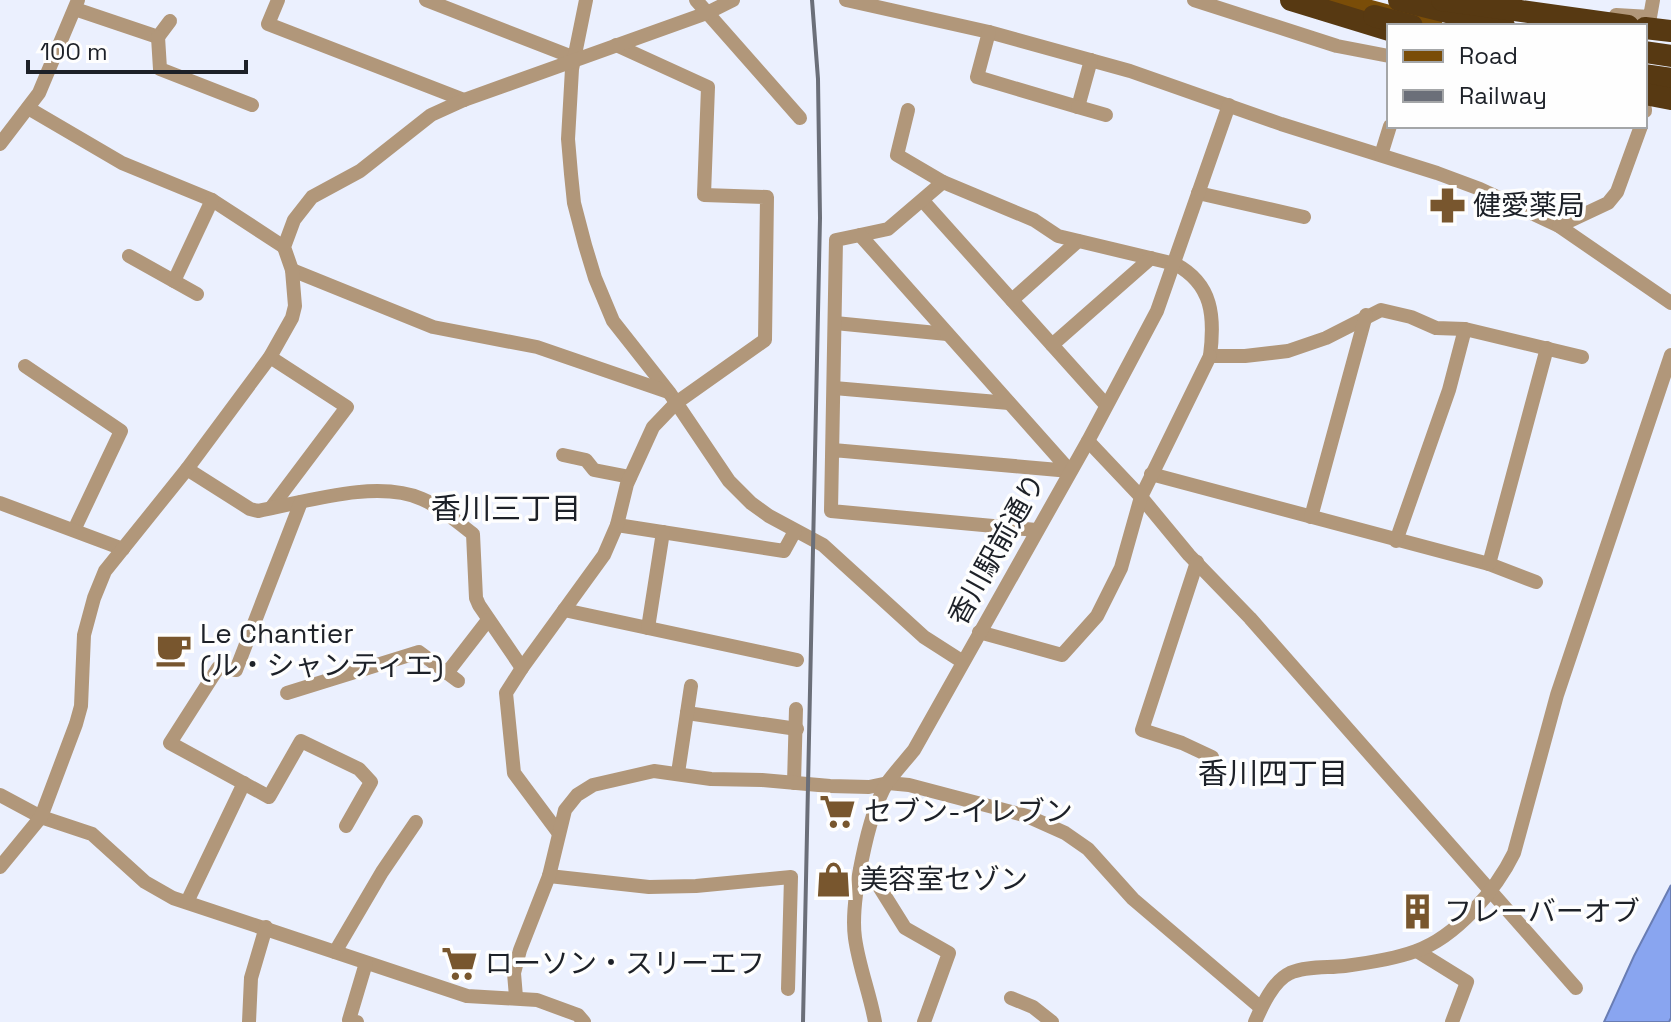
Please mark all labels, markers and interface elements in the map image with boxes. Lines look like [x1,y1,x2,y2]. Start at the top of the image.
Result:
scale bar [28,24,246,74]
legend [1387,24,1647,128]
text: 100 m [40,36,108,67]
text: Road [1459,40,1518,71]
text: Railway [1459,80,1547,111]
pharmacy icon: 健愛薬局 [1428,186,1466,224]
place label: 健愛薬局 [1473,187,1585,223]
street label: 香川駅前通り [940,467,1052,631]
district label: 香川三丁目 [431,489,581,528]
place label: Le Chantier (ル・シャンティエ) [200,615,444,683]
cafe icon: Le Chantier (ル・シャンティエ) [155,630,193,668]
district label: 香川四丁目 [1198,754,1348,793]
supermarket icon: セブン-イレブン [819,792,857,830]
place label: セブン-イレブン [864,793,1073,829]
shop icon: 美容室セゾン [815,860,853,898]
place label: 美容室セゾン [860,861,1028,897]
building icon: フレーバーオブ [1399,892,1437,930]
place label: フレーバーオブ [1444,893,1640,929]
supermarket icon: ローソン・スリーエフ [440,944,478,982]
place label: ローソン・スリーエフ [485,945,765,981]

